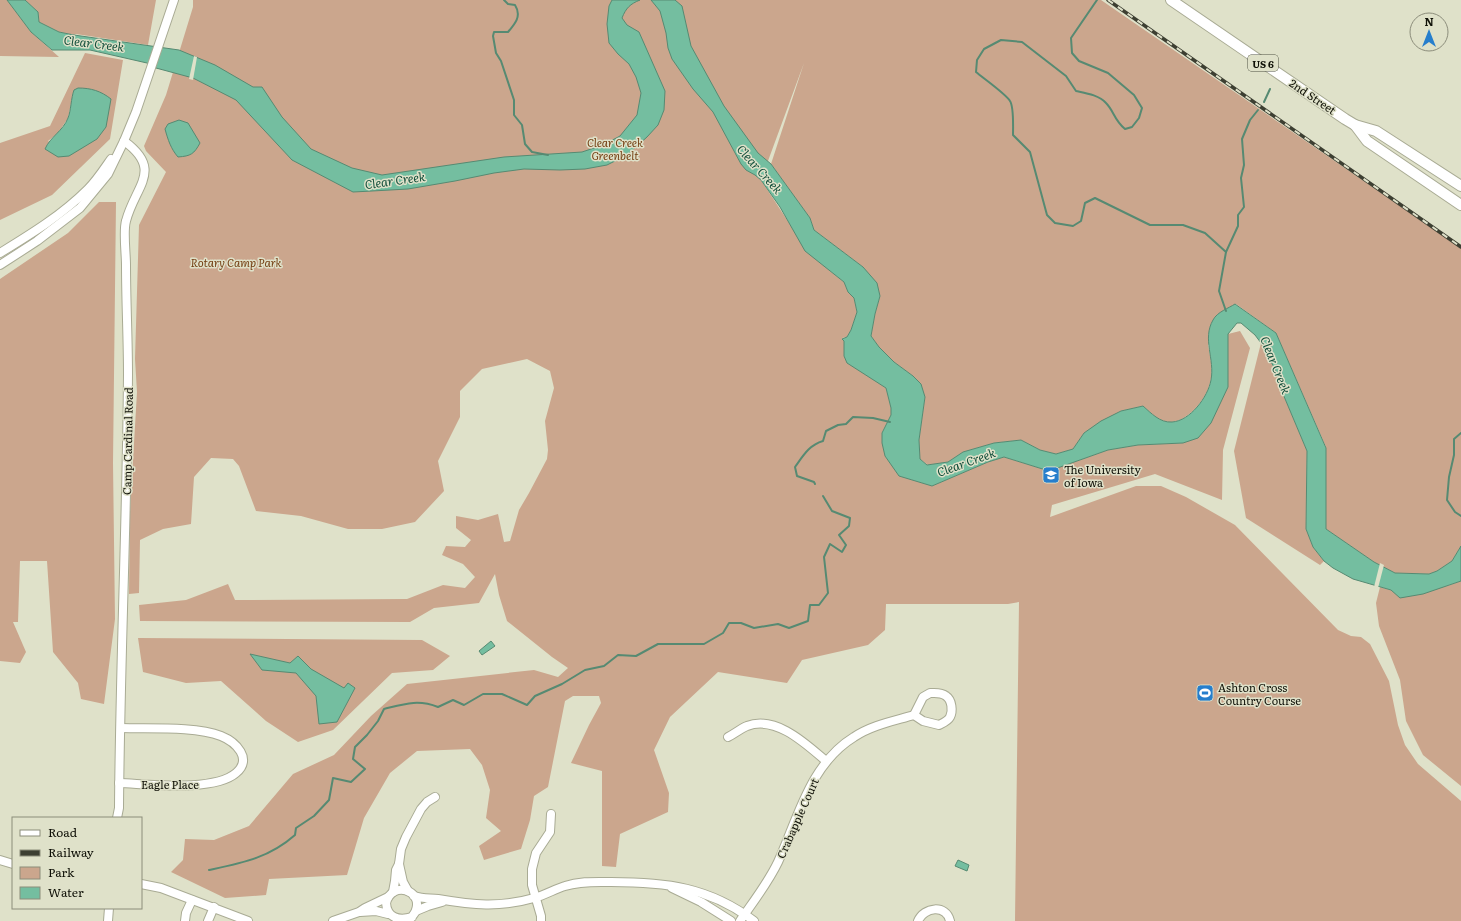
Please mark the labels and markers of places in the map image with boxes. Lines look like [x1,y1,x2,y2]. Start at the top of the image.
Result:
place label: The University of Iowa [1064,461,1141,490]
school or university icon: The University of Iowa [1041,465,1061,485]
place label: Ashton Cross Country Course [1218,679,1301,708]
sports icon: Ashton Cross Country Course [1195,683,1215,703]

